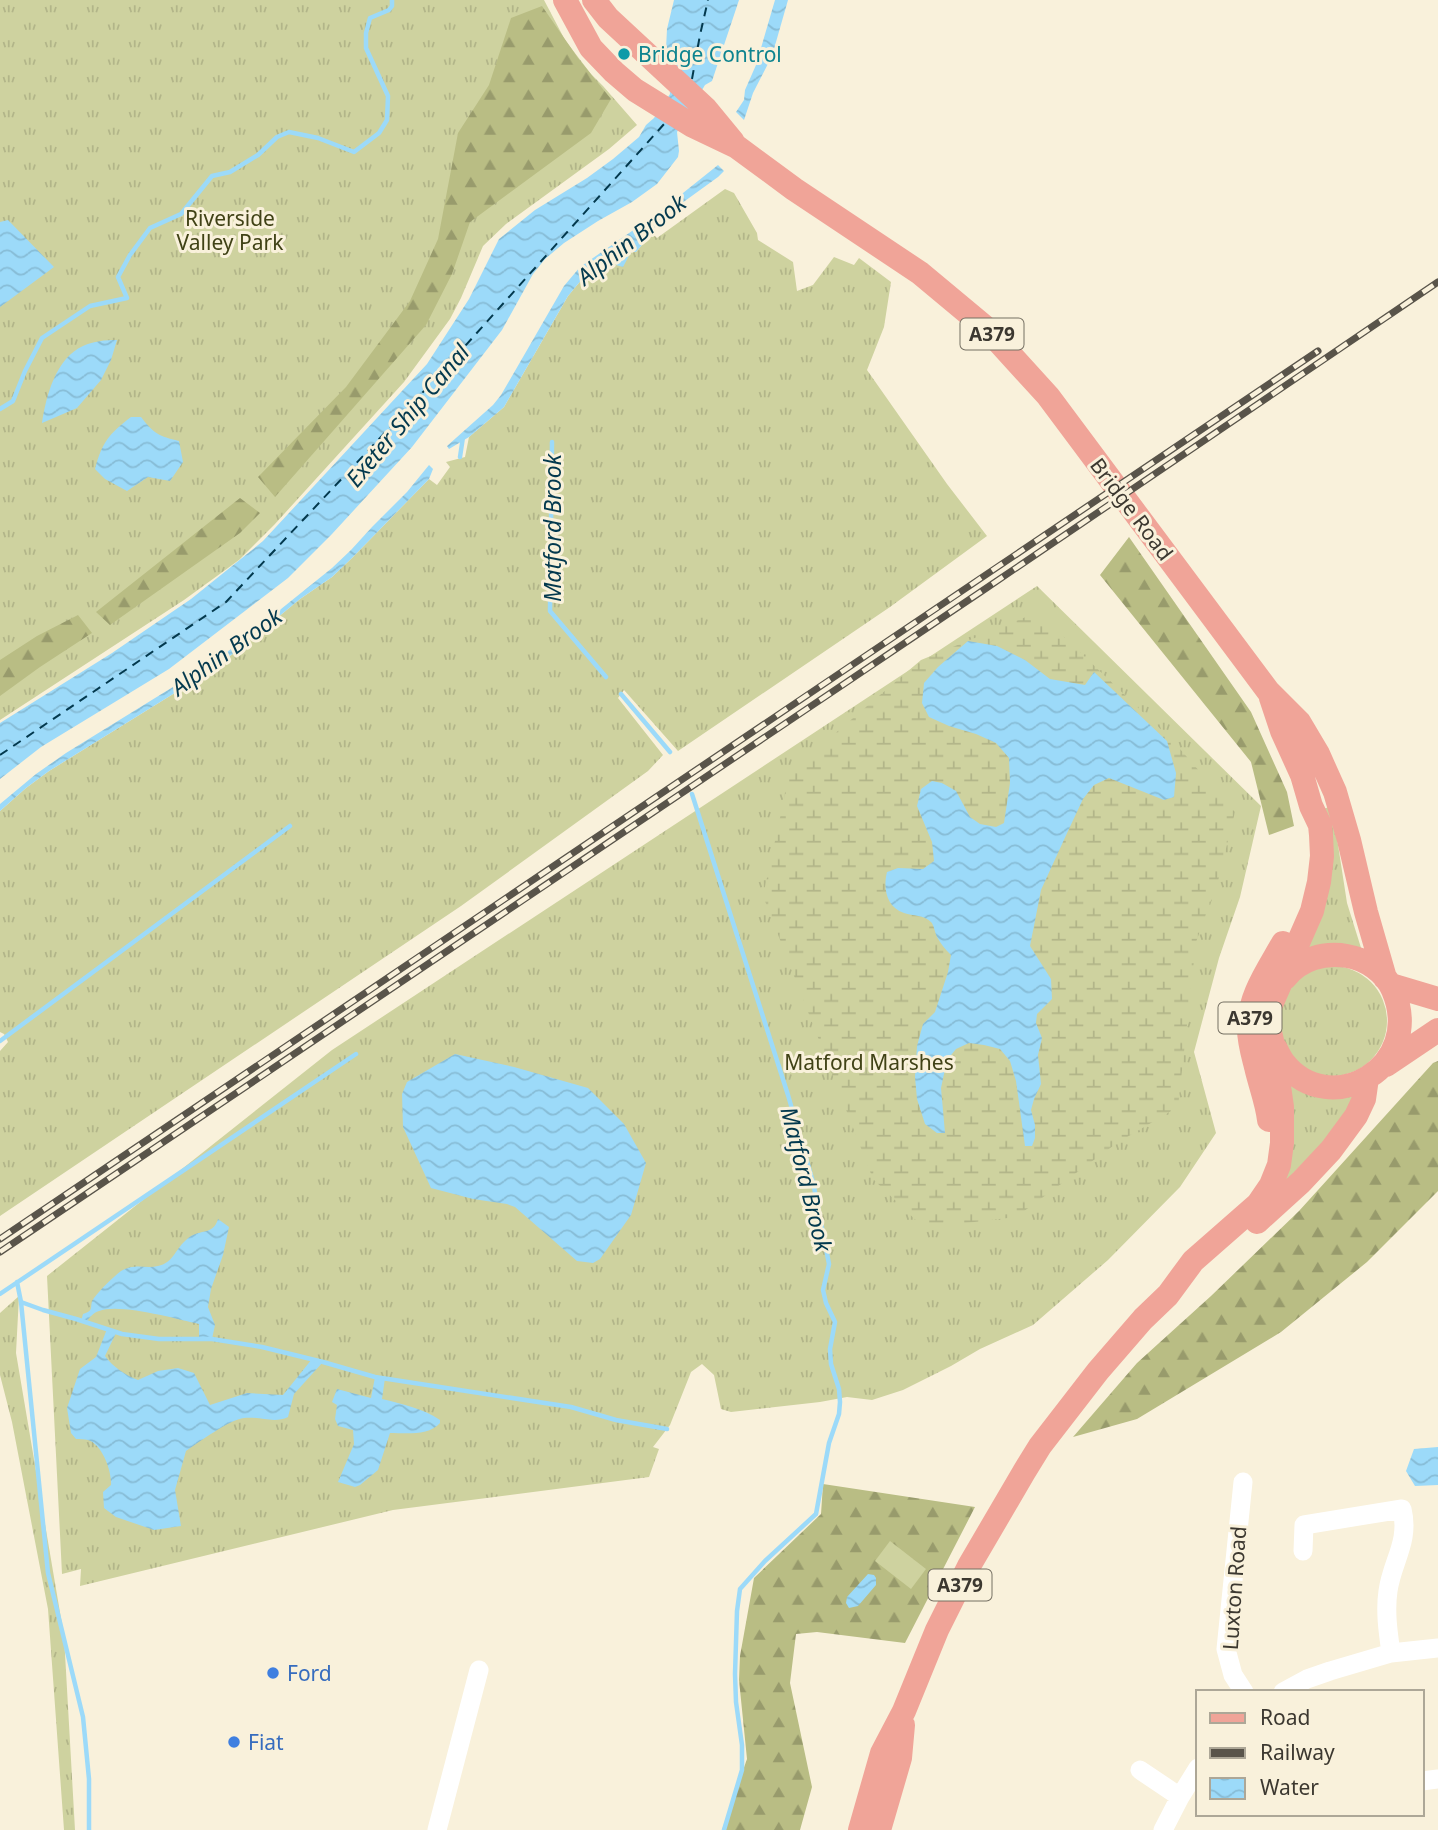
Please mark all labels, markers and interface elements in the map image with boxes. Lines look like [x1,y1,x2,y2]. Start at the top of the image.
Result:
place label: Bridge Control [638,40,782,68]
marker: Bridge Control [616,46,632,62]
water label: Alphin Brook [568,185,694,293]
park label: Riverside Valley Park [177,204,284,256]
road number: A379 [960,318,1024,350]
water label: Exeter Ship Canal [338,336,477,493]
water label: Matford Brook [536,452,568,602]
street label: Bridge Road [1084,452,1180,566]
water label: Alphin Brook [162,599,289,703]
road number: A379 [1218,1002,1282,1034]
park label: Matford Marshes [784,1048,954,1076]
water label: Matford Brook [774,1103,841,1256]
street label: Luxton Road [1216,1525,1252,1651]
road number: A379 [928,1569,992,1600]
place label: Ford [287,1659,332,1687]
marker: Ford [265,1665,281,1681]
legend [1196,1690,1424,1816]
text: Road [1260,1703,1310,1731]
place label: Fiat [248,1728,284,1756]
marker: Fiat [226,1734,242,1750]
text: Railway [1260,1738,1335,1766]
text: Water [1260,1773,1319,1801]

